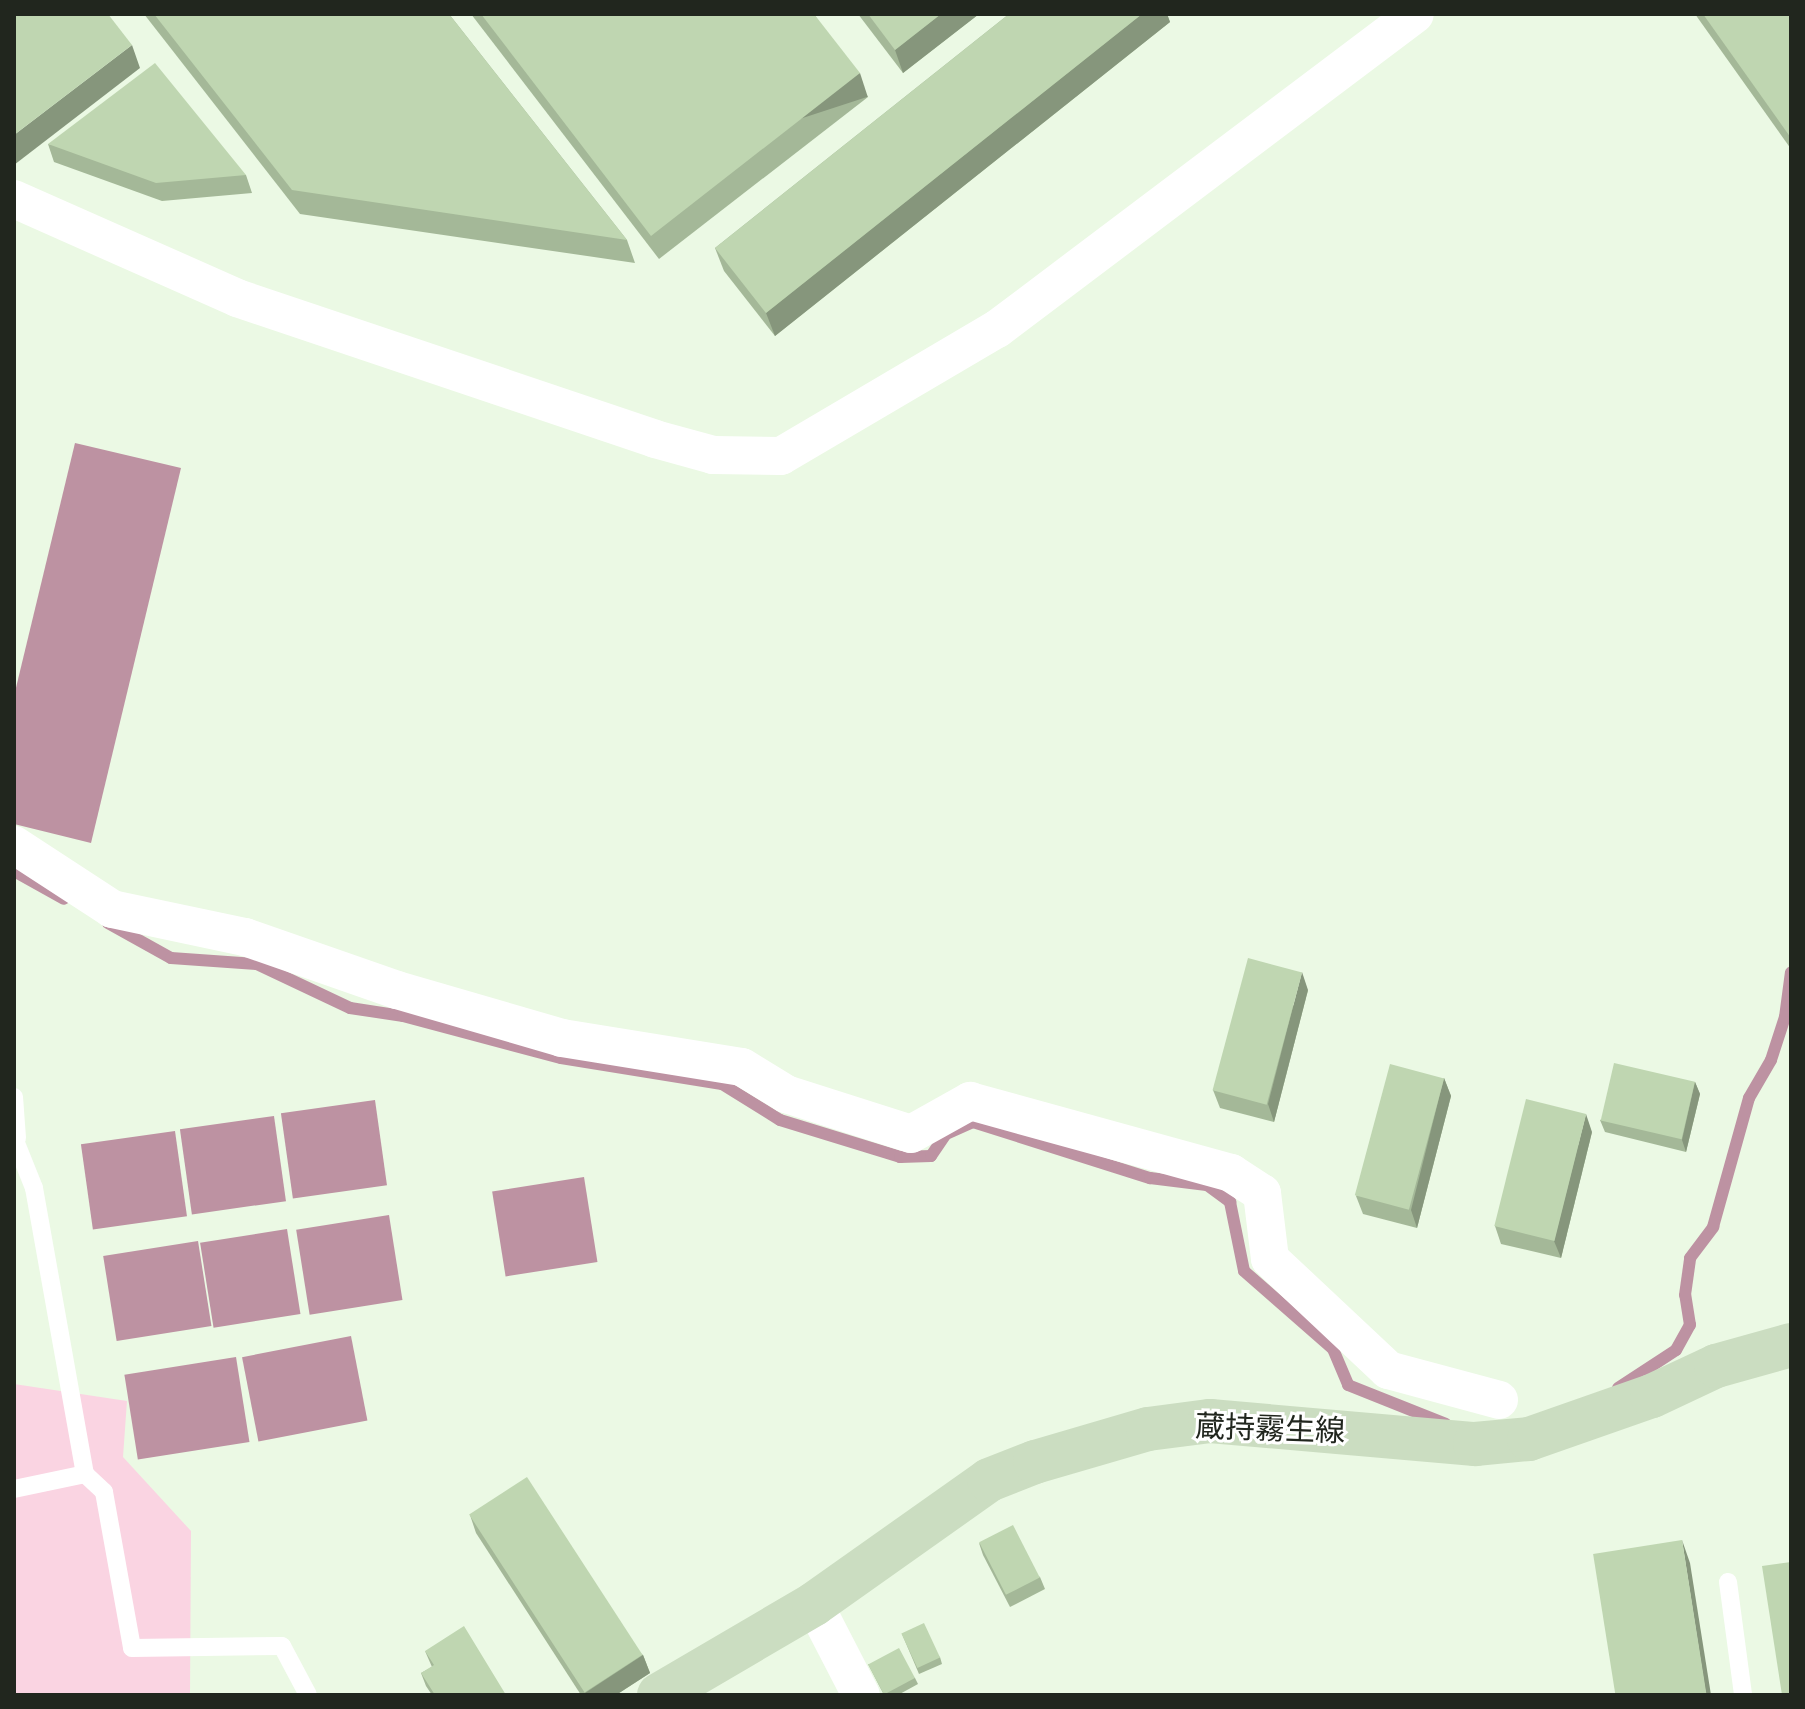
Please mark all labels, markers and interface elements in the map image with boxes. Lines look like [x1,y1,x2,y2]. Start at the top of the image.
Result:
street label: 蔵持霧生線 [1194,1408,1346,1450]

